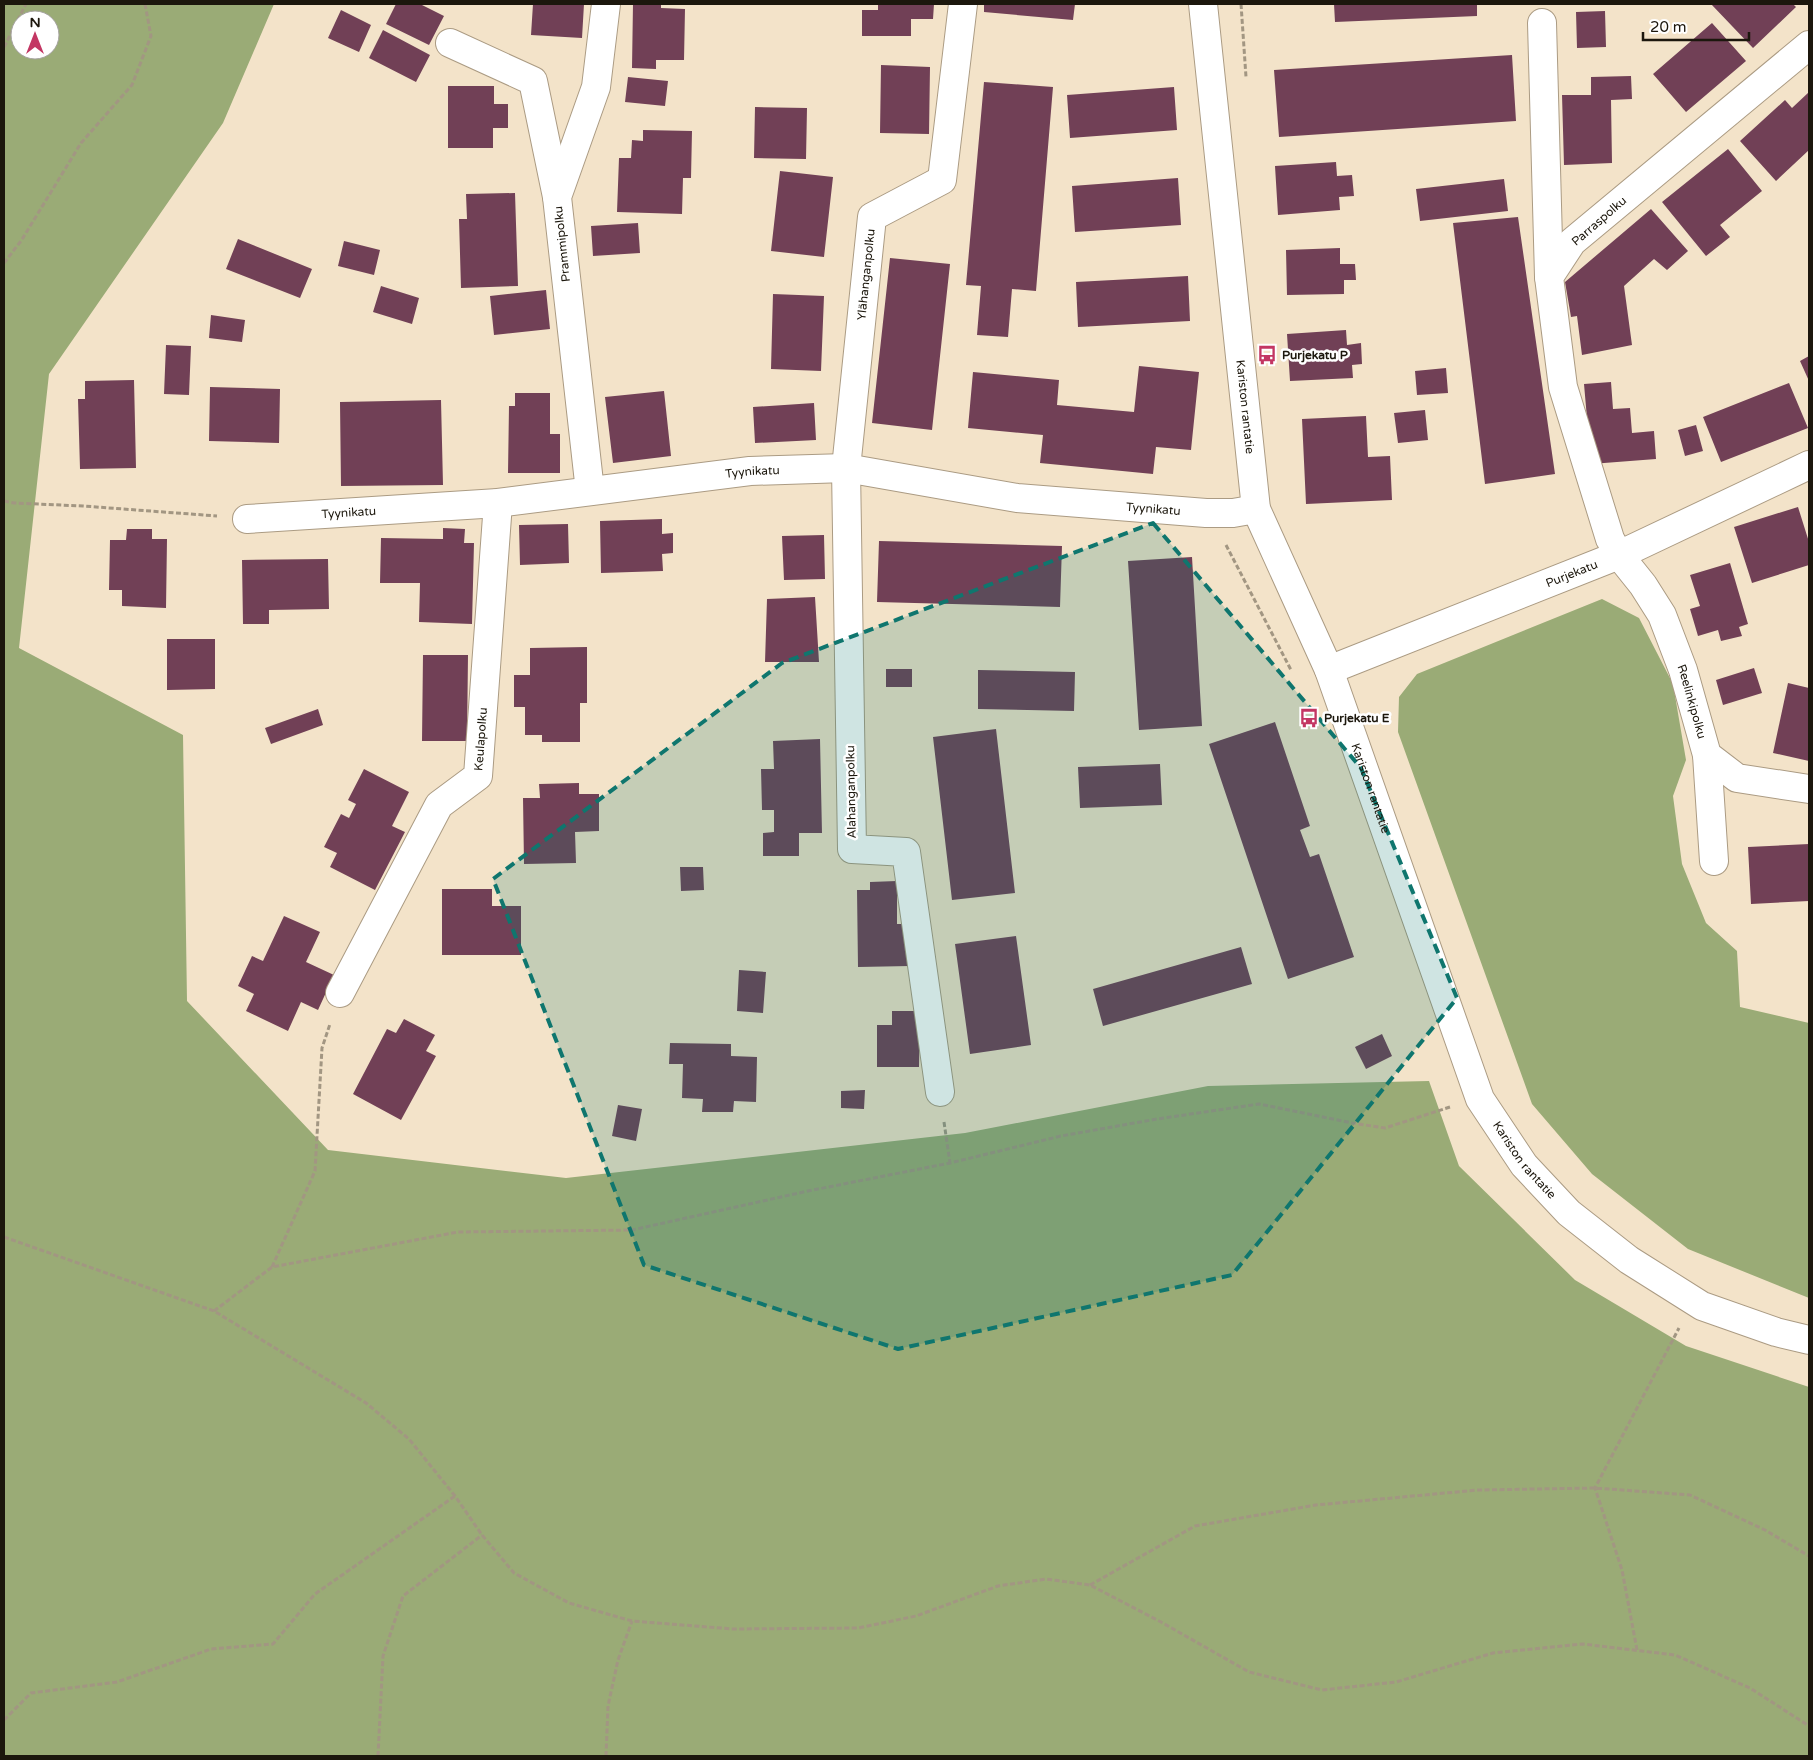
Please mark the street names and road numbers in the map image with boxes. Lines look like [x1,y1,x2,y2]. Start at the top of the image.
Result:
street label: Parraspolku [1569,193,1629,249]
street label: Prammipolku [551,205,573,283]
street label: Ylähanganpolku [854,228,878,321]
street label: Kariston rantatie [1233,359,1257,455]
street label: Tyynikatu [724,463,780,481]
street label: Tyynikatu [1126,500,1181,518]
street label: Tyynikatu [321,504,376,521]
street label: Purjekatu [1544,557,1600,590]
street label: Reelinkipolku [1674,662,1709,740]
street label: Keulapolku [471,707,490,771]
street label: Kariston rantatie [1348,741,1393,835]
street label: Alahanganpolku [843,745,859,839]
street label: Kariston rantatie [1490,1119,1559,1202]

